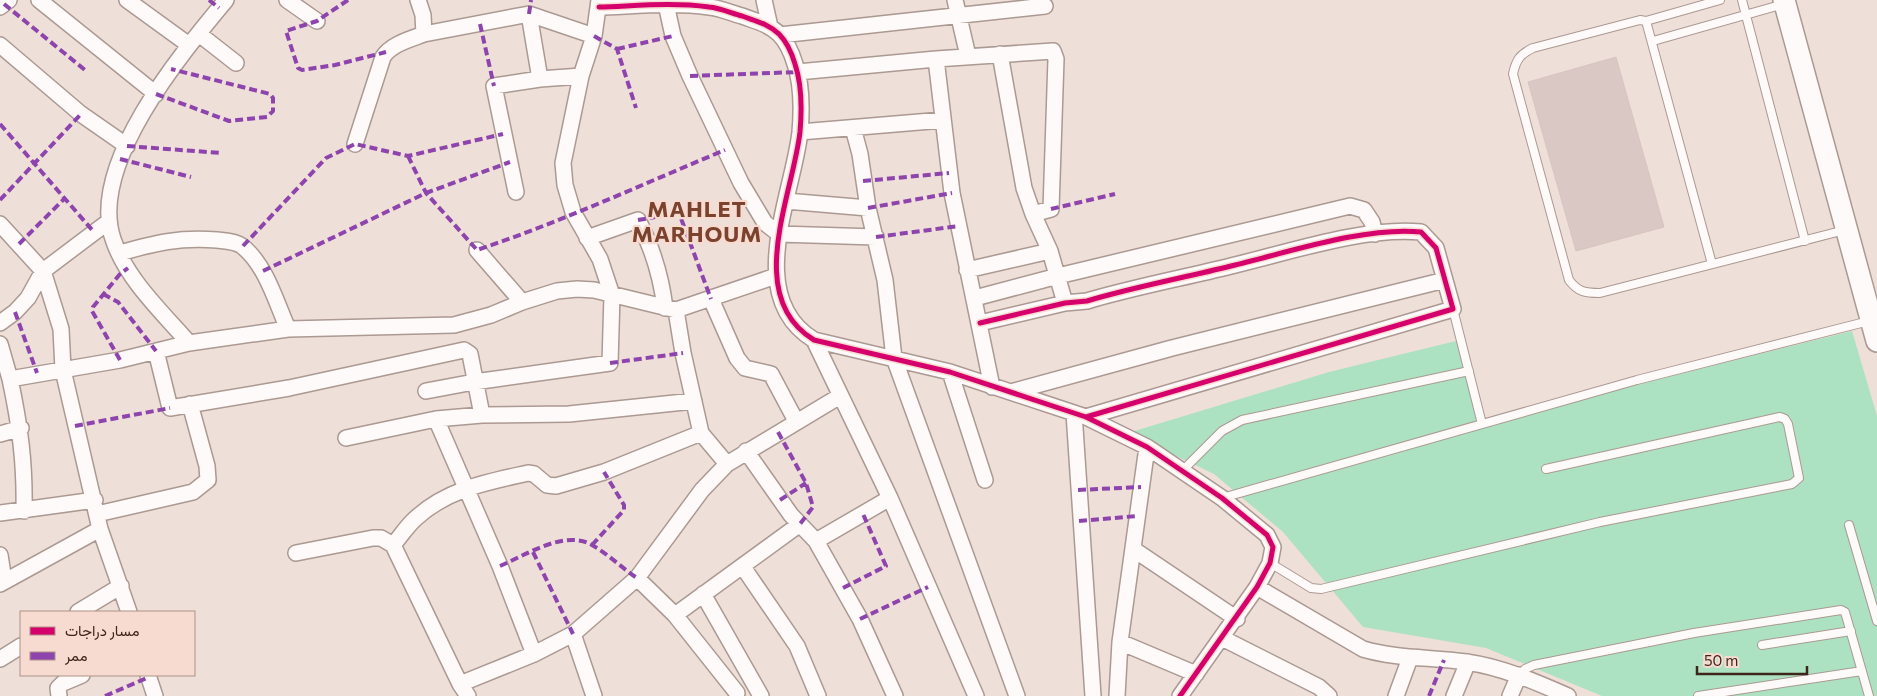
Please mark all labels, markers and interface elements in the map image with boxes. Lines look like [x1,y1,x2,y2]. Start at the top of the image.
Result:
district label: MAHLET MARHOUM [632,195,762,247]
legend [20,611,195,676]
text: مسار دراجات [65,621,139,640]
scale bar [1697,644,1807,676]
text: ممر [64,646,87,665]
text: 50 m [1704,651,1738,669]

